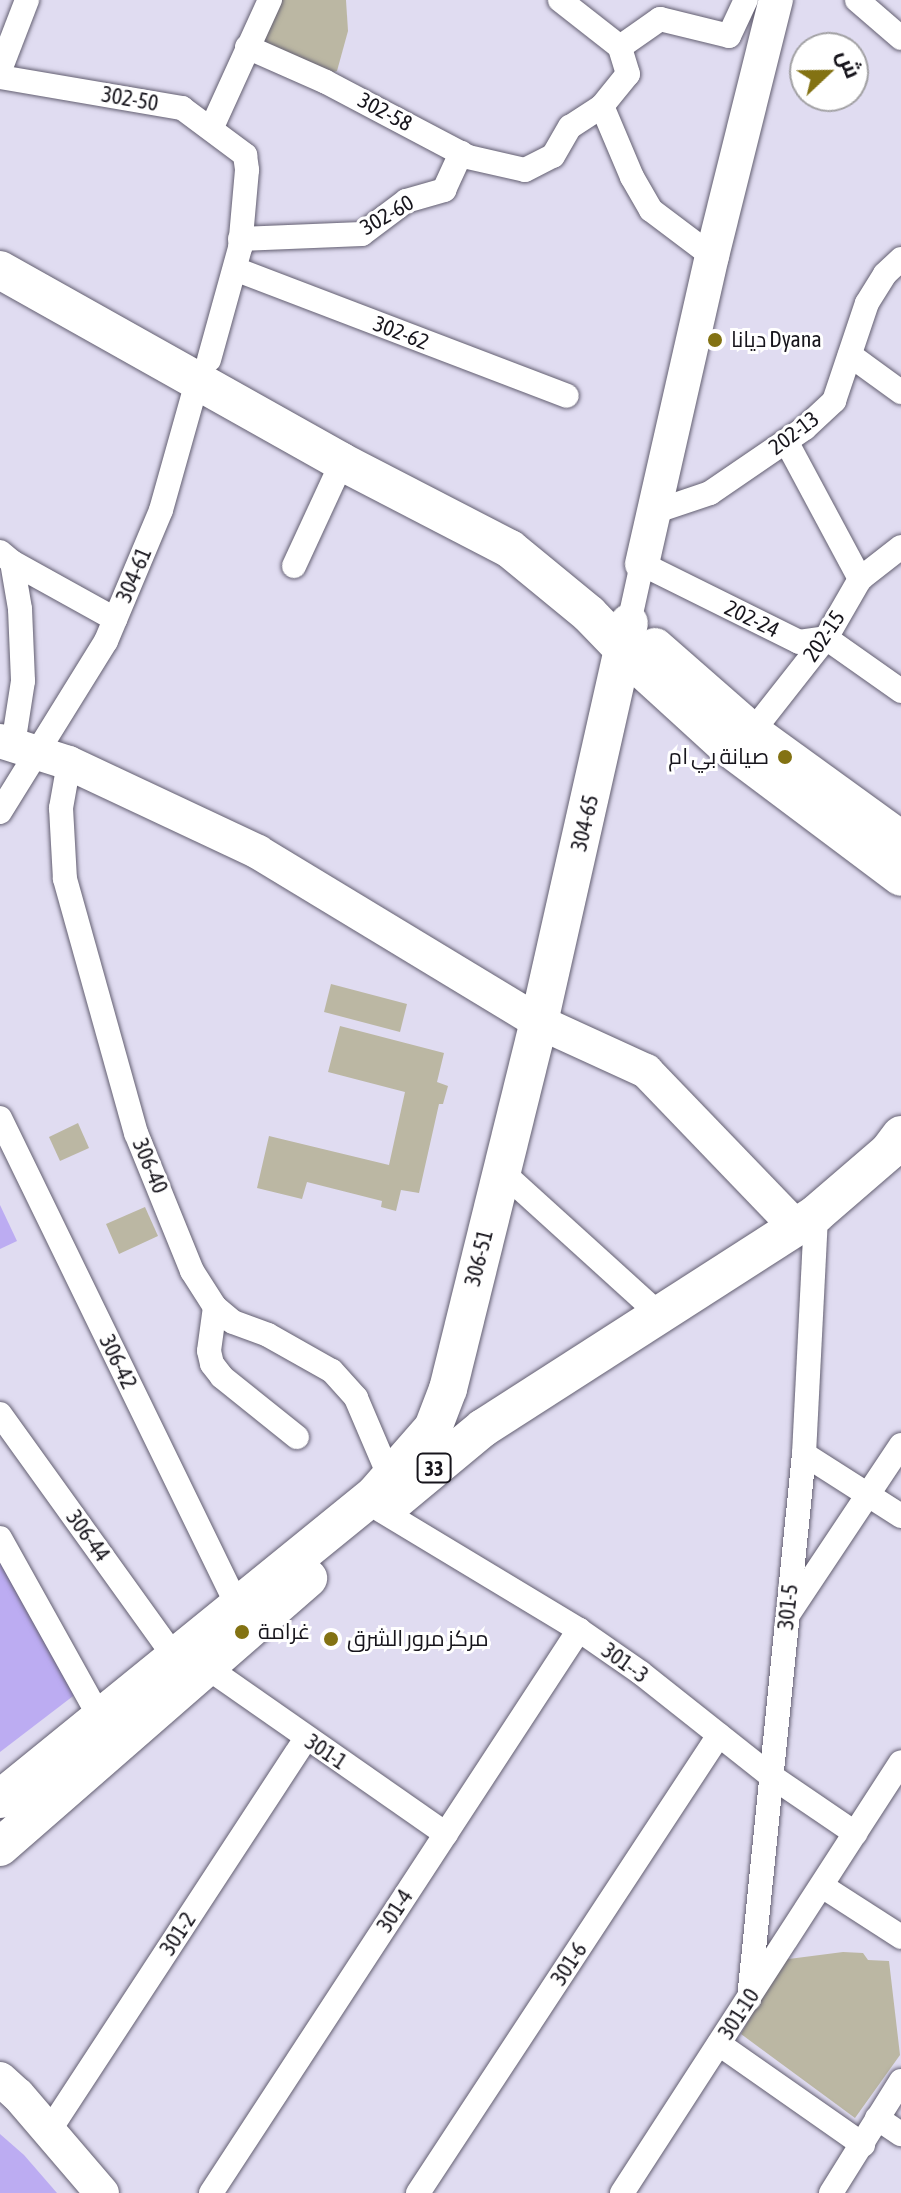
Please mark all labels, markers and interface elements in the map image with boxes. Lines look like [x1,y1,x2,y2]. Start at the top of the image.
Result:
north arrow [789,32,869,112]
text: ش [832,46,867,82]
street label: 302-50 [100,81,160,117]
street label: 302-58 [354,87,416,137]
street label: 302-60 [356,189,418,241]
street label: 302-62 [370,310,432,356]
place label: دیانا Dyana [731,327,822,353]
marker: دیانا Dyana [706,331,724,349]
street label: 202-13 [764,406,824,460]
street label: 304-61 [111,544,157,606]
street label: 202-24 [721,595,783,643]
street label: 202-15 [797,605,851,667]
place label: صيانة بي ام [668,744,769,770]
marker: صيانة بي ام [776,748,794,766]
street label: 304-65 [566,792,604,854]
street label: 306-40 [127,1135,173,1197]
street label: 306-51 [459,1227,499,1289]
street label: 306-42 [94,1331,142,1393]
road number: 33 [416,1452,452,1484]
street label: 306-44 [61,1505,115,1567]
street label: 301-5 [772,1583,804,1631]
place label: غرامة [258,1619,310,1645]
marker: غرامة [233,1623,251,1641]
place label: مرکز مرور الشرق [347,1626,489,1652]
marker: مرکز مرور الشرق [322,1630,340,1648]
street label: 301--3 [597,1637,653,1689]
street label: 301-1 [300,1729,352,1775]
street label: 301-4 [371,1885,419,1937]
street label: 301-2 [154,1908,202,1960]
street label: 301-6 [545,1938,593,1990]
street label: 301-10 [713,1984,765,2044]

